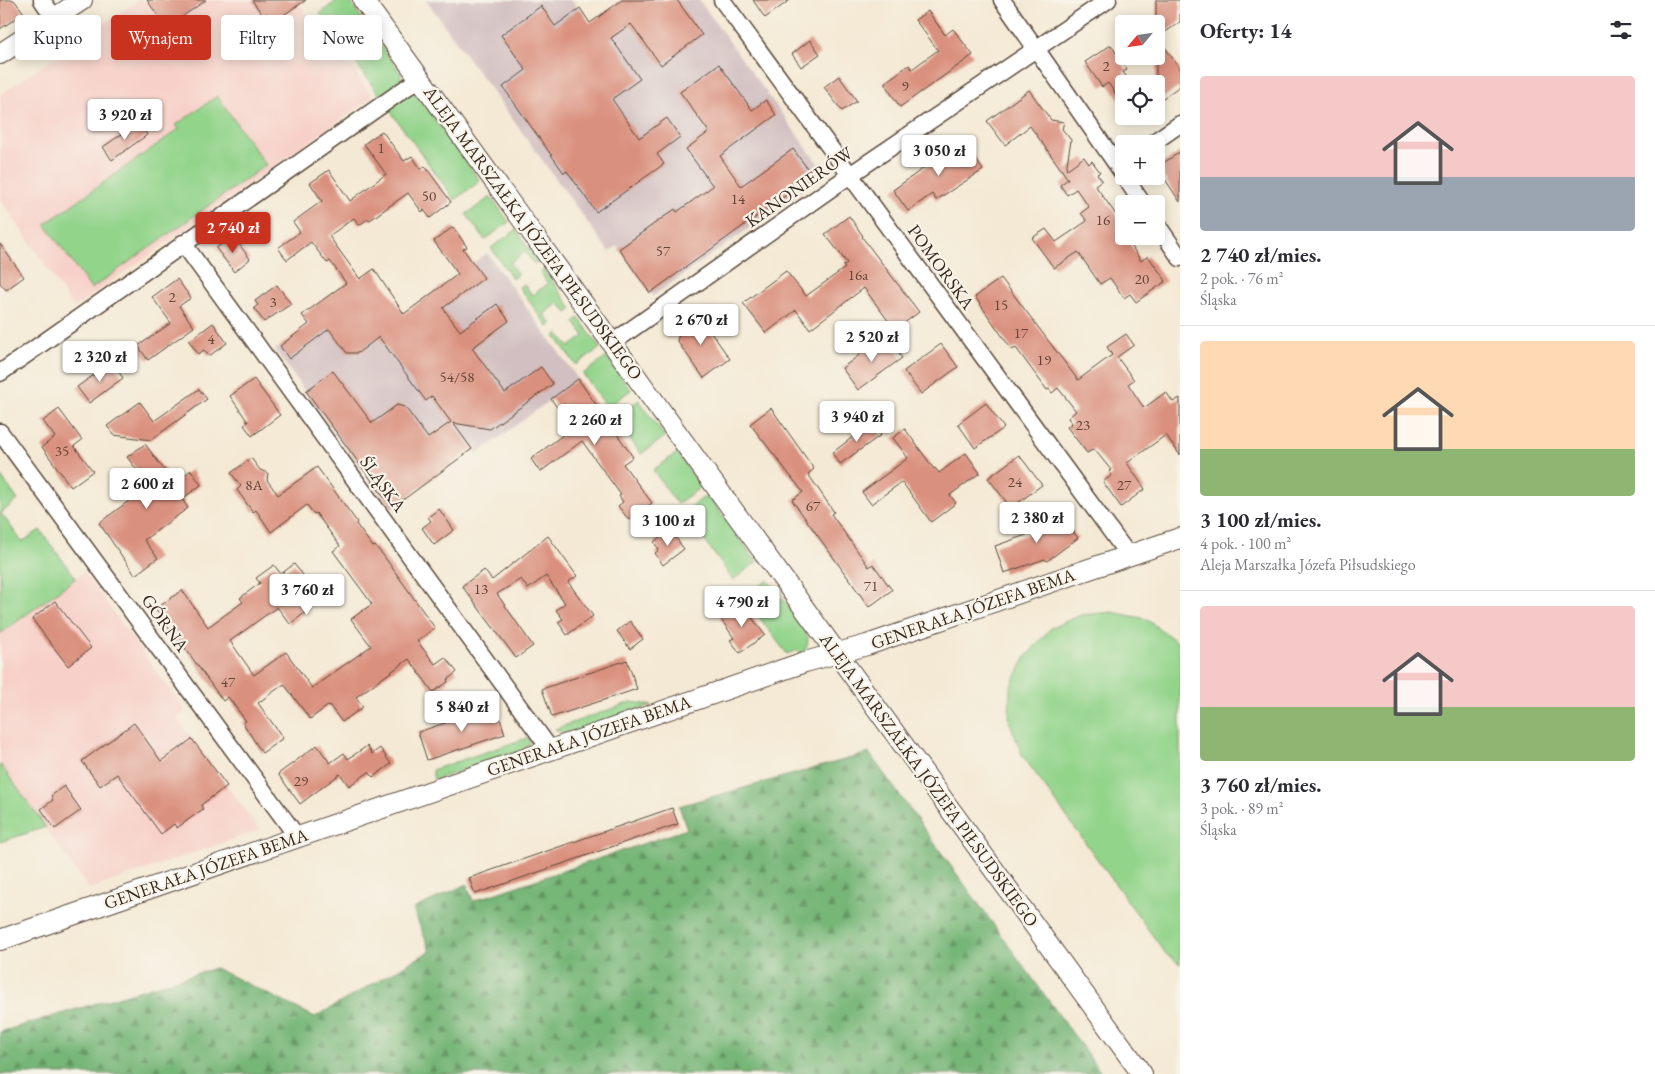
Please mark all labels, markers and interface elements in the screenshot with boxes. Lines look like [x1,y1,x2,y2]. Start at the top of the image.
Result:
chip: Kupno [15,15,101,60]
chip: Wynajem [111,15,211,60]
chip: Filtry [221,15,294,60]
chip: Nowe [304,15,382,60]
north arrow [1115,15,1165,65]
map controls [1115,15,1165,245]
icon: filters [1607,16,1635,44]
text: Oferty: 14 [1200,17,1292,44]
house number: 2 [1102,56,1110,75]
button: locate [1115,75,1165,125]
house number: 9 [901,76,909,95]
street label: ALEJA MARSZAŁKA JÓZEFA PIŁSUDSKIEGO [418,80,648,384]
pin: 3 920 zł [73,98,177,141]
text: 3 920 zł [98,104,152,125]
icon: home [1373,108,1463,198]
pin: 3 050 zł [887,134,991,177]
button: + [1115,135,1165,185]
house number: 1 [377,138,385,157]
text: 3 050 zł [912,140,966,161]
street label: KANONIERÓW [741,141,857,232]
house number: 50 [422,186,436,205]
house number: 14 [731,189,746,208]
button: − [1115,195,1165,245]
house number: 16 [1096,210,1110,229]
pin: 2 740 zł [181,212,285,254]
text: 2 740 zł [206,217,260,238]
street label: POMORSKA [903,220,980,314]
house number: 57 [656,241,671,260]
text: 2 740 zł/mies. [1200,241,1322,268]
house number: 16a [848,265,868,284]
text: 2 pok. · 76 m² [1200,268,1283,289]
house number: 20 [1135,269,1149,288]
house number: 2 [168,287,176,306]
text: Śląska [1200,289,1237,310]
house number: 3 [269,292,277,311]
house number: 15 [994,295,1008,314]
pin: 2 670 zł [649,304,753,346]
text: 2 670 zł [674,309,728,330]
pin: 2 520 zł [820,320,924,363]
house number: 17 [1014,323,1029,342]
text: 2 520 zł [845,326,899,347]
house number: 4 [207,329,215,348]
pin: 2 320 zł [48,340,152,383]
text: 2 320 zł [73,346,127,367]
house number: 19 [1037,350,1051,369]
house number: 54/58 [440,367,474,386]
icon: home [1373,374,1463,464]
pin: 3 940 zł [805,400,909,443]
pin: 2 260 zł [543,404,647,446]
text: 3 940 zł [830,406,884,427]
text: 2 260 zł [568,409,622,430]
house number: 23 [1076,415,1090,434]
house number: 35 [55,441,69,460]
street label: ŚLĄSKA [355,451,412,517]
pin: 2 600 zł [95,468,199,510]
house number: 24 [1008,472,1023,491]
text: 2 600 zł [120,473,174,494]
house number: 8A [245,475,263,494]
house number: 27 [1117,475,1132,494]
house number: 67 [806,496,821,515]
pin: 2 380 zł [985,502,1089,544]
pin: 3 100 zł [616,504,720,547]
text: 3 100 zł/mies. [1200,506,1322,533]
text: 2 380 zł [1010,507,1064,528]
text: 3 100 zł [641,510,695,531]
text: 4 pok. · 100 m² [1200,533,1291,554]
text: Aleja Marszałka Józefa Piłsudskiego [1200,554,1416,575]
street label: GENERAŁA JÓZEFA BEMA [868,563,1078,654]
pin: 3 760 zł [255,574,359,616]
house number: 71 [864,576,878,595]
text: 3 760 zł [280,579,334,600]
house number: 13 [474,579,488,598]
pin: 4 790 zł [690,586,794,628]
street label: GÓRNA [137,589,195,657]
text: 4 790 zł [715,591,769,612]
street label: ALEJA MARSZAŁKA JÓZEFA PIŁSUDSKIEGO [814,627,1044,931]
icon: home [1373,639,1463,729]
house number: 47 [221,672,236,691]
pin: 5 840 zł [410,690,514,733]
street label: GENERAŁA JÓZEFA BEMA [484,690,694,781]
text: 5 840 zł [435,696,489,717]
house number: 29 [294,771,308,790]
text: 3 760 zł/mies. [1200,771,1322,798]
text: 3 pok. · 89 m² [1200,798,1283,819]
text: Śląska [1200,819,1237,840]
street label: GENERAŁA JÓZEFA BEMA [101,823,311,914]

